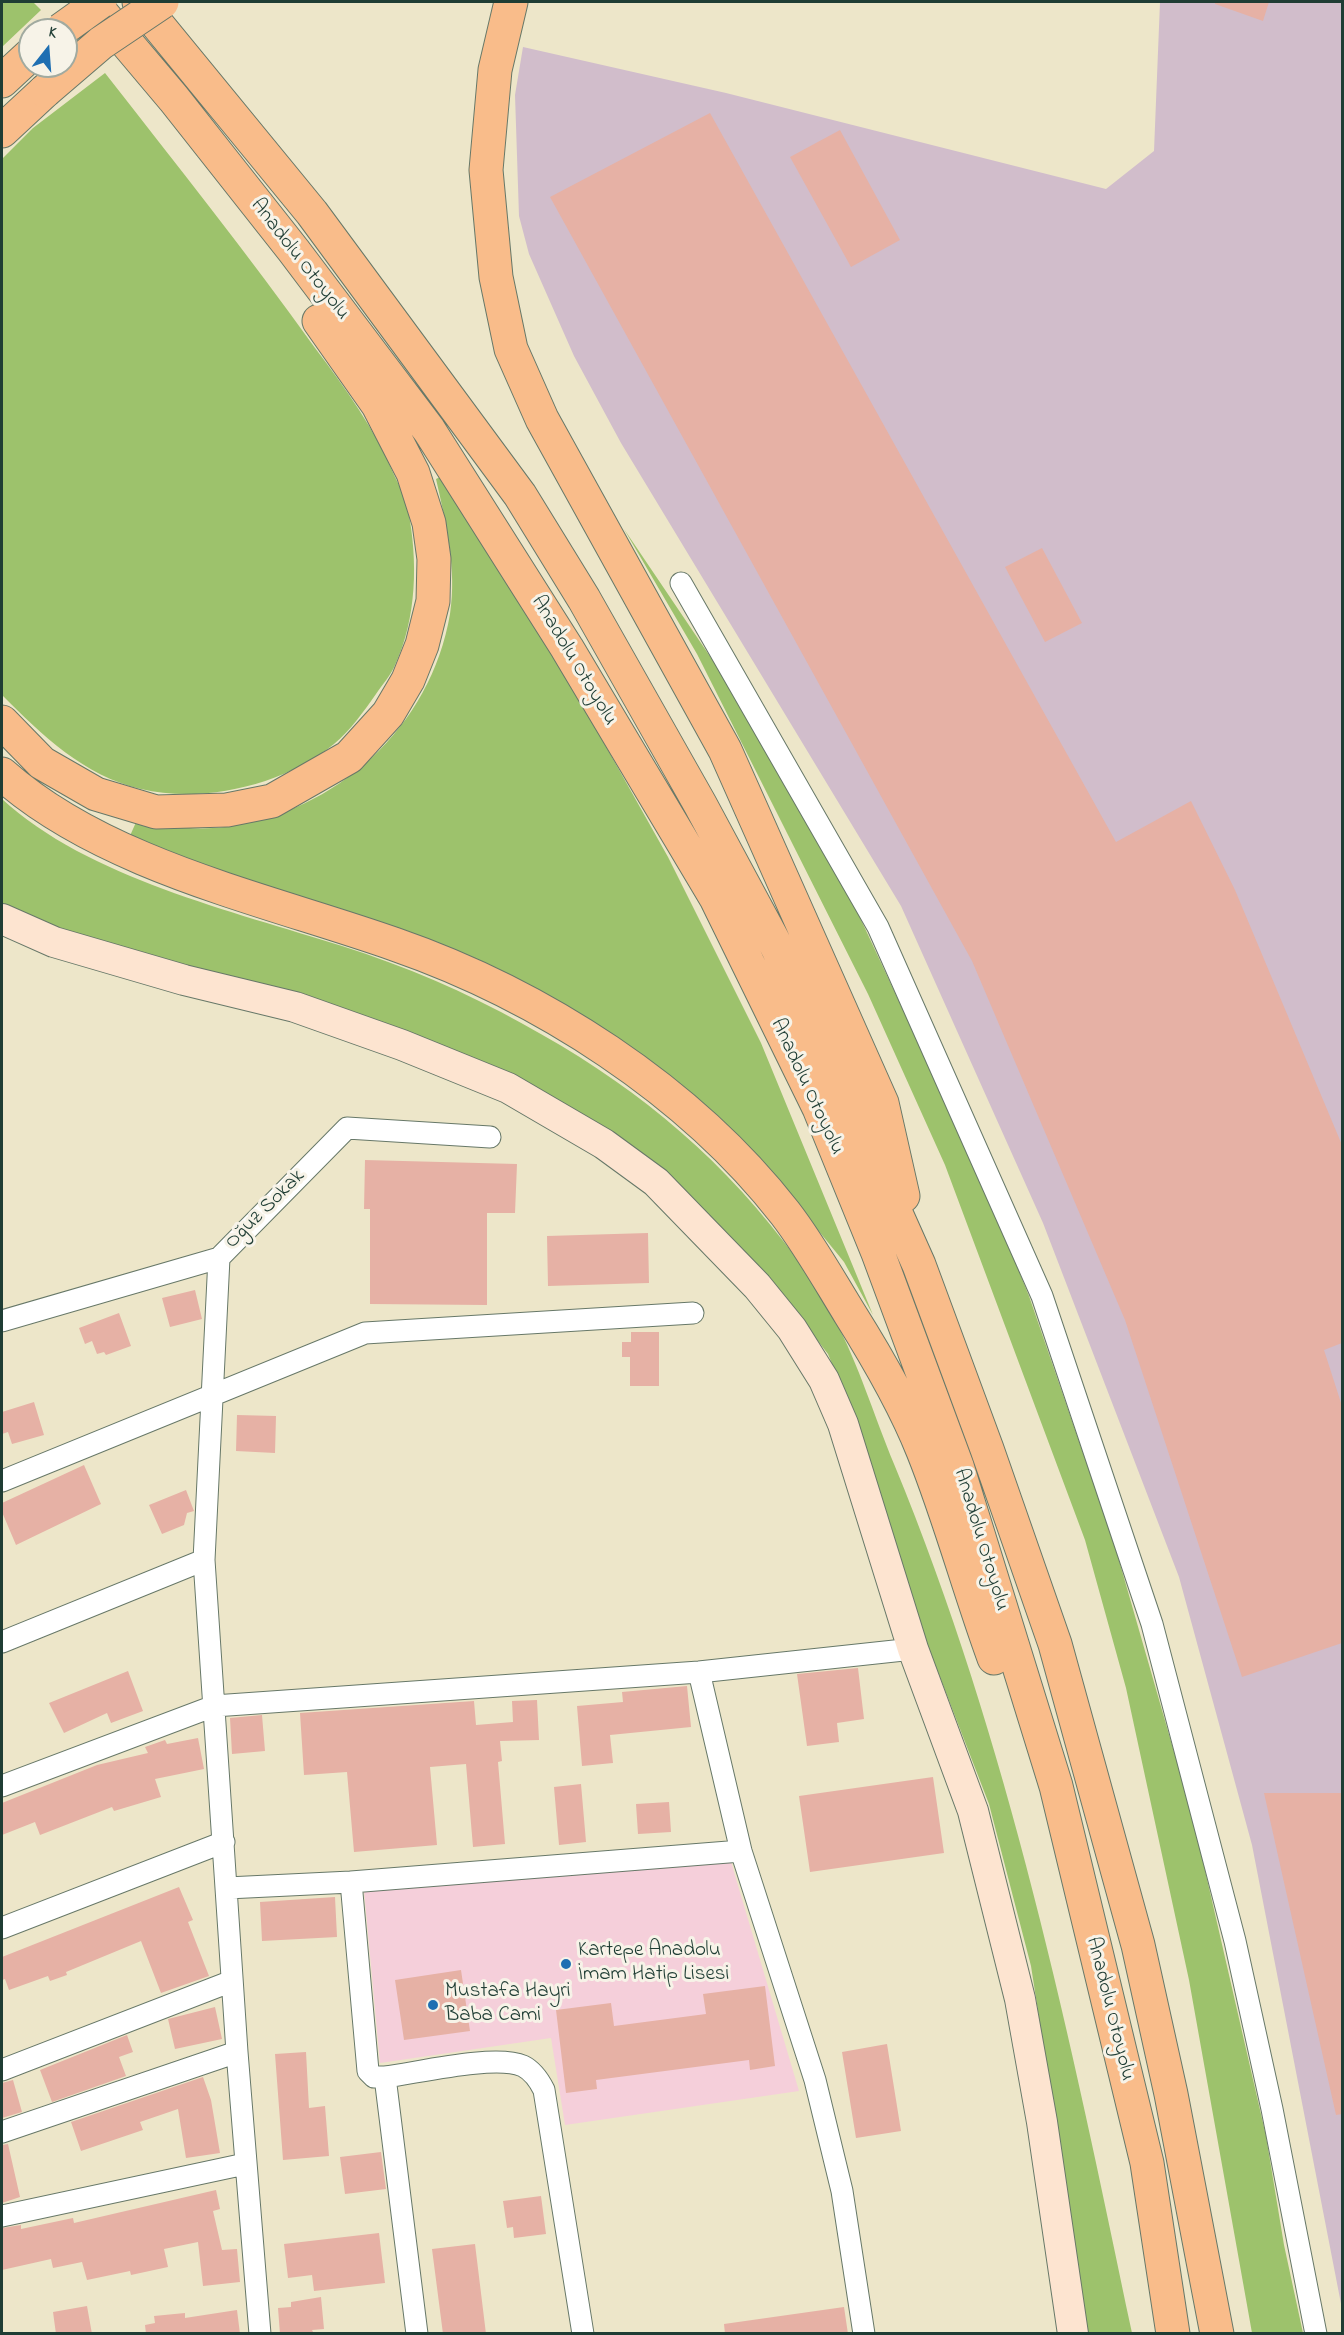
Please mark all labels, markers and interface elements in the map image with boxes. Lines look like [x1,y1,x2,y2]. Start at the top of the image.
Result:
north arrow [18,18,78,78]
text: K [45,20,60,45]
street label: Anadolu Otoyolu [244,194,354,326]
street label: Anadolu Otoyolu [524,591,622,731]
street label: Anadolu Otoyolu [763,1015,849,1159]
street label: Oğuz Sokak [221,1165,311,1255]
street label: Anadolu Otoyolu [946,1466,1014,1614]
street label: Anadolu Otoyolu [1079,1934,1139,2084]
place label: Kartepe Anadolu İmam Hatip Lisesi [578,1939,729,1989]
marker: Kartepe Anadolu İmam Hatip Lisesi [559,1957,573,1971]
place label: Mustafa Hayri Baba Cami [445,1980,571,2030]
marker: Mustafa Hayri Baba Cami [426,1998,440,2012]

